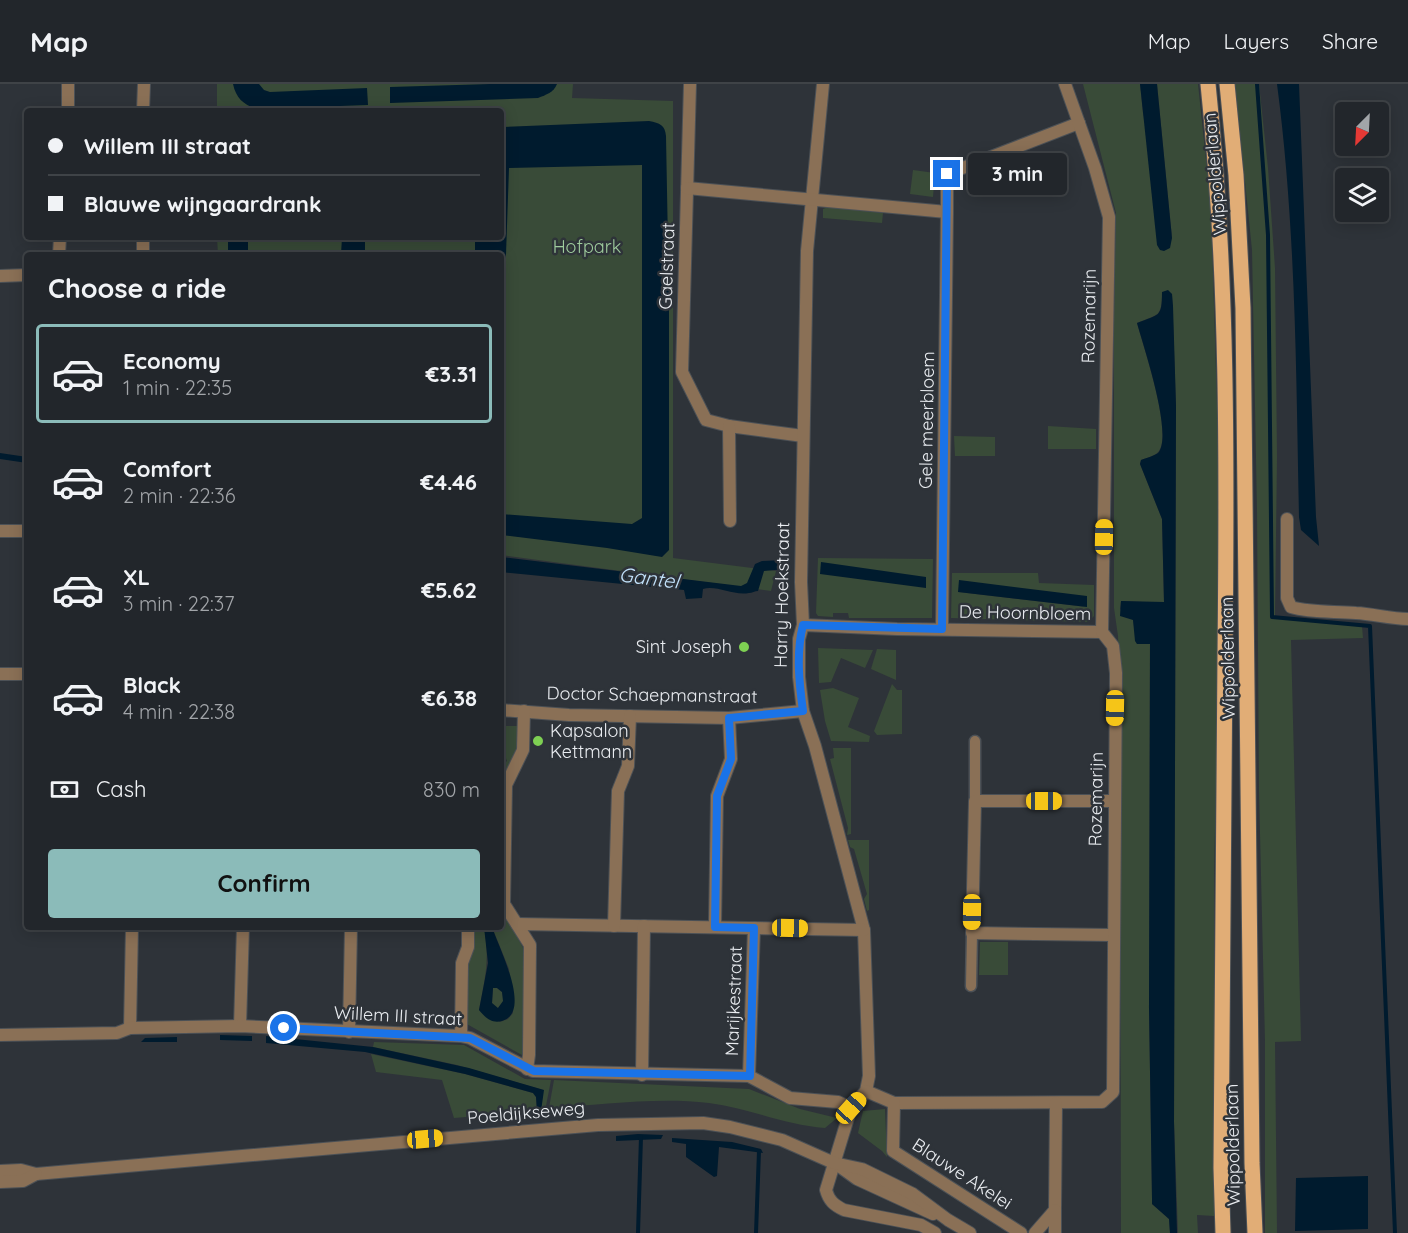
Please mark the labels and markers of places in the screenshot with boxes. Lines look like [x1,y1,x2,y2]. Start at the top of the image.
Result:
place label: Sint Joseph [636,635,732,658]
marker: Sint Joseph [737,640,751,654]
place label: Kapsalon Kettmann [550,719,632,763]
marker: Kapsalon Kettmann [531,734,545,748]

